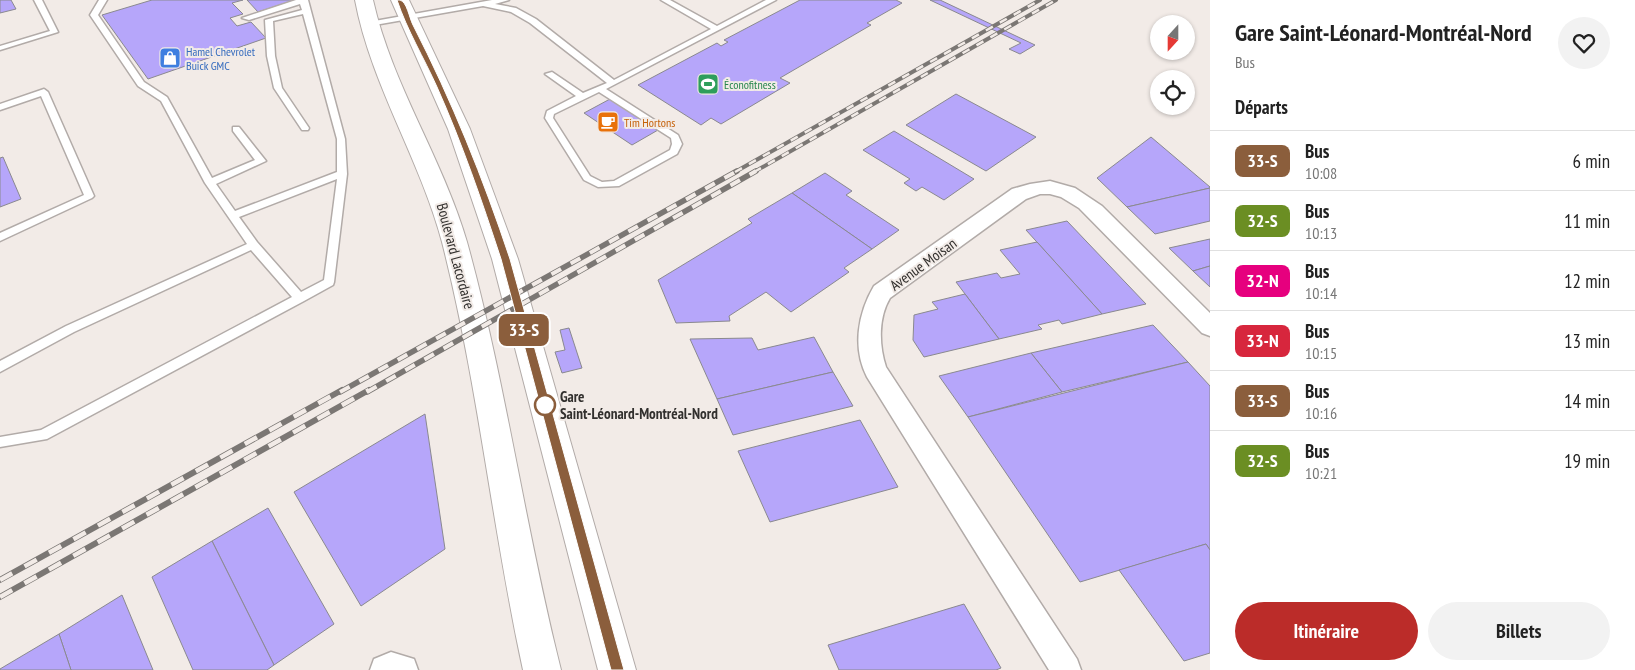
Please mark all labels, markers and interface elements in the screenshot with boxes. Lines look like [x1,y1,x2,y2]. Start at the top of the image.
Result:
north arrow [1150,15,1195,60]
map controls [1150,15,1195,115]
text: Gare Saint-Léonard-Montréal-Nord [1235,17,1532,48]
button: heart [1558,17,1610,69]
place label: Hamel Chevrolet Buick GMC [186,44,256,73]
shop icon: Hamel Chevrolet Buick GMC [158,46,182,70]
text: Bus [1235,52,1255,72]
button: locate [1150,70,1195,115]
sports icon: Éconofitness [696,72,720,96]
place label: Éconofitness [724,77,776,92]
text: Départs [1235,95,1288,119]
cafe icon: Tim Hortons [596,110,620,134]
place label: Tim Hortons [624,115,675,130]
text: Bus [1305,139,1329,163]
text: 33-S [1247,149,1278,172]
text: 6 min [1573,149,1610,173]
text: 10:08 [1305,163,1337,183]
text: Bus [1305,199,1329,223]
street label: Boulevard Lacordaire [433,201,479,311]
text: 32-S [1247,209,1278,232]
text: 11 min [1564,209,1610,233]
text: 10:13 [1305,223,1337,243]
street label: Avenue Moisan [886,233,960,295]
text: Bus [1305,259,1329,283]
text: 32-N [1246,269,1279,292]
text: 12 min [1564,269,1610,293]
text: 10:14 [1305,283,1337,303]
line badge: 33-S [489,314,559,346]
text: 33-S [509,318,539,341]
text: Bus [1305,319,1329,343]
text: 33-N [1246,329,1279,352]
text: 13 min [1564,329,1610,353]
text: 10:15 [1305,343,1337,363]
text: Bus [1305,379,1329,403]
place label: Gare Saint-Léonard-Montréal-Nord [560,387,718,423]
text: 33-S [1247,389,1278,412]
text: 14 min [1564,389,1610,413]
marker: Gare Saint-Léonard-Montréal-Nord [534,394,556,416]
text: 10:16 [1305,403,1337,423]
text: Bus [1305,439,1329,463]
text: 32-S [1247,449,1278,472]
text: 19 min [1564,449,1610,473]
text: 10:21 [1305,463,1337,483]
button: Itinéraire [1235,602,1418,660]
button: Billets [1428,602,1610,660]

